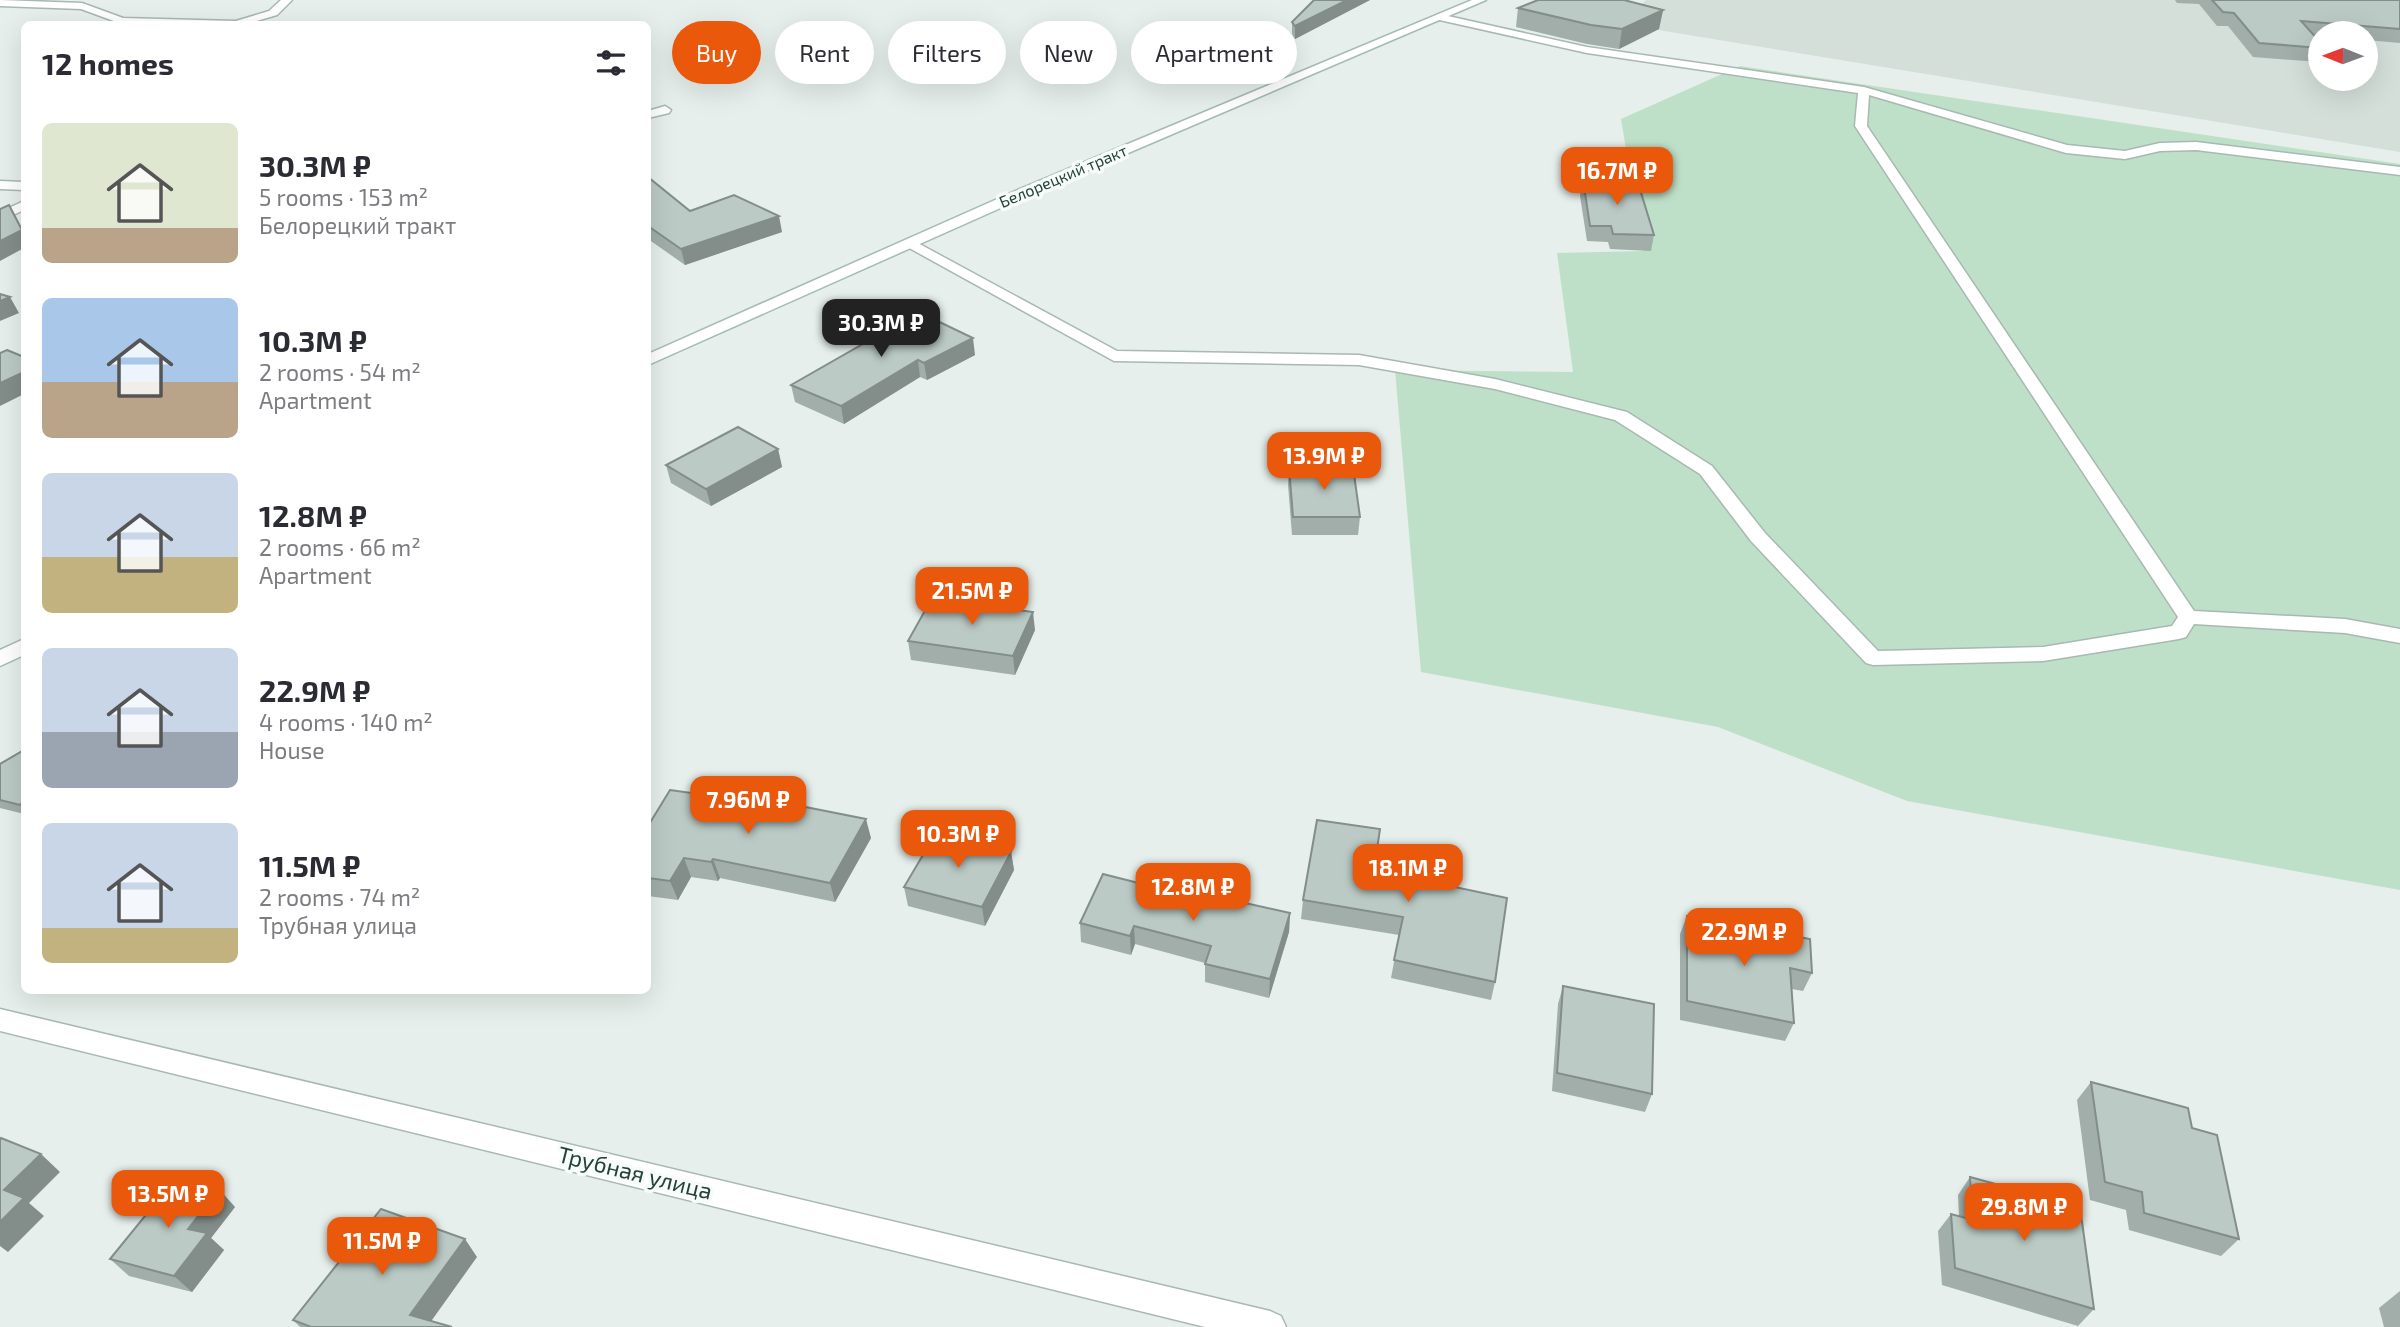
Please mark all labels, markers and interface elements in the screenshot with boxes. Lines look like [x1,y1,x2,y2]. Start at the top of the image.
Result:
chip: Buy [672,21,761,84]
chip: Rent [775,21,874,84]
chip: Filters [888,21,1006,84]
chip: New [1020,21,1117,84]
chip: Apartment [1131,21,1297,84]
north arrow [2308,21,2378,91]
map controls [2308,21,2378,91]
icon: filters [592,44,630,82]
text: 12 homes [42,45,174,81]
street label: Белорецкий тракт [996,140,1130,211]
text: 30.3M ₽ [259,147,371,183]
pin: 16.7M ₽ [1552,148,1682,207]
icon: home [98,151,182,235]
text: 16.7M ₽ [1577,156,1657,184]
text: 5 rooms · 153 m² [259,183,428,211]
text: Белорецкий тракт [259,211,456,239]
pin: 30.3M ₽ [816,300,946,359]
text: 30.3M ₽ [838,308,924,336]
text: 10.3M ₽ [259,322,367,358]
icon: home [98,326,182,410]
text: 2 rooms · 54 m² [259,358,421,386]
text: Apartment [259,386,372,414]
pin: 13.9M ₽ [1259,433,1389,492]
text: 13.9M ₽ [1283,441,1365,469]
text: 12.8M ₽ [259,497,367,533]
icon: home [98,501,182,585]
text: 2 rooms · 66 m² [259,533,421,561]
text: Apartment [259,561,372,589]
pin: 21.5M ₽ [907,568,1037,627]
text: 21.5M ₽ [931,576,1013,604]
text: 22.9M ₽ [259,672,371,708]
icon: home [98,676,182,760]
text: 4 rooms · 140 m² [259,708,433,736]
text: House [259,736,325,764]
pin: 7.96M ₽ [683,776,813,836]
text: 7.96M ₽ [706,785,790,813]
pin: 10.3M ₽ [893,810,1023,870]
text: 10.3M ₽ [917,819,999,847]
pin: 18.1M ₽ [1343,844,1473,904]
text: 11.5M ₽ [259,847,360,883]
icon: home [98,851,182,935]
text: 18.1M ₽ [1369,853,1447,881]
pin: 12.8M ₽ [1128,864,1258,923]
text: 12.8M ₽ [1152,872,1234,900]
text: 2 rooms · 74 m² [259,883,420,911]
pin: 22.9M ₽ [1679,908,1809,968]
text: Трубная улица [259,911,417,939]
text: 22.9M ₽ [1701,917,1787,945]
street label: Трубная улица [555,1139,715,1206]
pin: 13.5M ₽ [103,1170,233,1230]
text: 13.5M ₽ [128,1179,208,1207]
pin: 29.8M ₽ [1959,1184,2089,1243]
text: 29.8M ₽ [1981,1192,2067,1220]
pin: 11.5M ₽ [317,1218,447,1277]
text: 11.5M ₽ [343,1226,421,1254]

